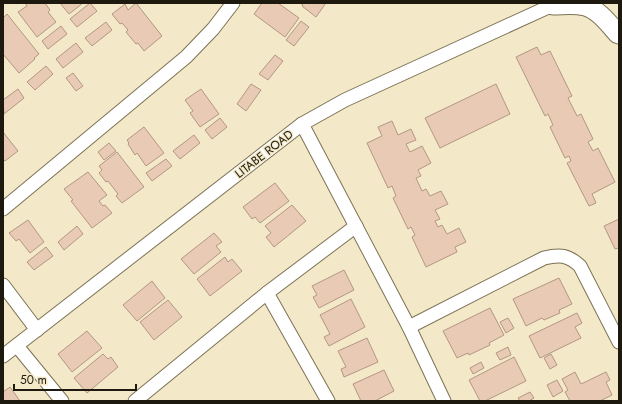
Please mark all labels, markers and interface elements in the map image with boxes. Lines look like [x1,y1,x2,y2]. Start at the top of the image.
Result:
street label: LITABE ROAD [231,126,297,182]
scale bar [14,366,136,392]
text: 50 m [20,371,47,389]

